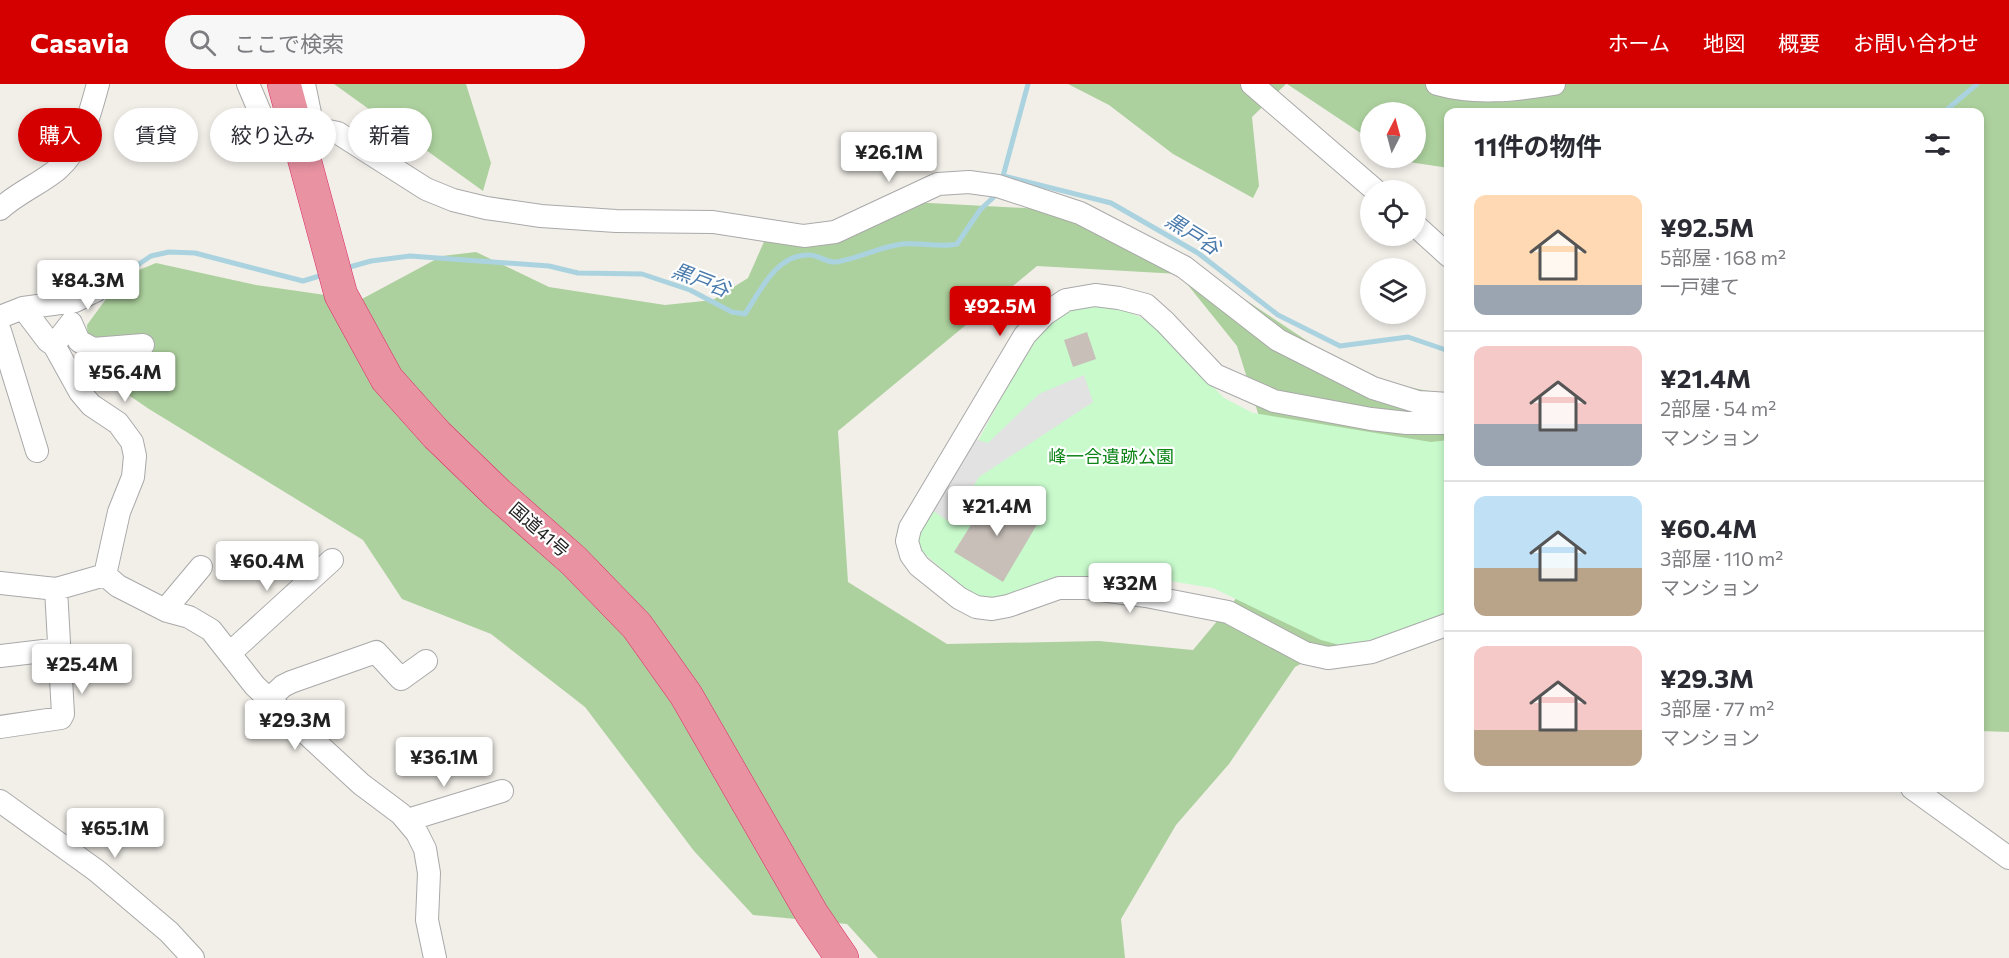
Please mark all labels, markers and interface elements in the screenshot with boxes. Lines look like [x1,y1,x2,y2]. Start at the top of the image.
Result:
search box [165,15,585,69]
text: Casavia [30,25,129,59]
icon: search [186,26,219,59]
text: ここで検索 [234,30,344,57]
text: ホーム [1608,30,1670,55]
text: 地図 [1703,30,1745,55]
text: 概要 [1778,30,1820,55]
text: お問い合わせ [1853,30,1979,55]
north arrow [1360,102,1426,168]
map controls [1360,102,1426,324]
chip: 購入 [18,108,102,162]
chip: 賃貸 [114,108,198,162]
chip: 絞り込み [210,108,336,162]
chip: 新着 [348,108,432,162]
icon: filters [1921,128,1954,161]
text: 11件の物件 [1474,130,1602,161]
pin: ¥26.1M [840,132,938,183]
text: ¥26.1M [855,139,923,163]
button: locate [1360,180,1426,246]
water label: 黒戸谷 [1162,207,1227,260]
text: ¥92.5M [1660,211,1754,242]
icon: home [1522,219,1594,291]
text: 5部屋 · 168 m² [1660,245,1786,269]
water label: 黒戸谷 [669,257,736,302]
button: layers [1360,258,1426,324]
pin: ¥84.3M [39,260,137,311]
text: ¥84.3M [51,267,125,291]
text: 一戸建て [1660,274,1740,298]
pin: ¥92.5M [951,286,1049,337]
text: ¥92.5M [964,293,1036,317]
pin: ¥56.4M [76,352,174,403]
text: ¥56.4M [88,359,162,383]
text: ¥21.4M [1660,362,1751,393]
icon: home [1522,370,1594,442]
text: 2部屋 · 54 m² [1660,396,1776,420]
text: マンション [1660,425,1760,449]
park label: 峰一合遺跡公園 [1048,445,1174,467]
pin: ¥21.4M [948,486,1046,537]
text: ¥21.4M [962,493,1032,517]
street label: 国道41号 [505,497,574,561]
text: ¥60.4M [1660,512,1757,543]
icon: home [1522,520,1594,592]
pin: ¥60.4M [218,541,316,592]
text: 3部屋 · 110 m² [1660,546,1783,570]
text: ¥60.4M [230,548,304,572]
pin: ¥32M [1094,563,1166,614]
text: ¥32M [1102,570,1158,594]
text: マンション [1660,575,1760,599]
pin: ¥25.4M [33,644,131,695]
text: ¥25.4M [46,651,118,675]
text: ¥29.3M [1660,662,1754,693]
icon: home [1522,670,1594,742]
text: 3部屋 · 77 m² [1660,696,1774,720]
pin: ¥29.3M [246,700,344,751]
text: ¥29.3M [259,707,331,731]
text: マンション [1660,725,1760,749]
pin: ¥36.1M [395,737,493,788]
text: ¥36.1M [410,744,478,768]
pin: ¥65.1M [66,808,164,859]
text: ¥65.1M [81,815,149,839]

